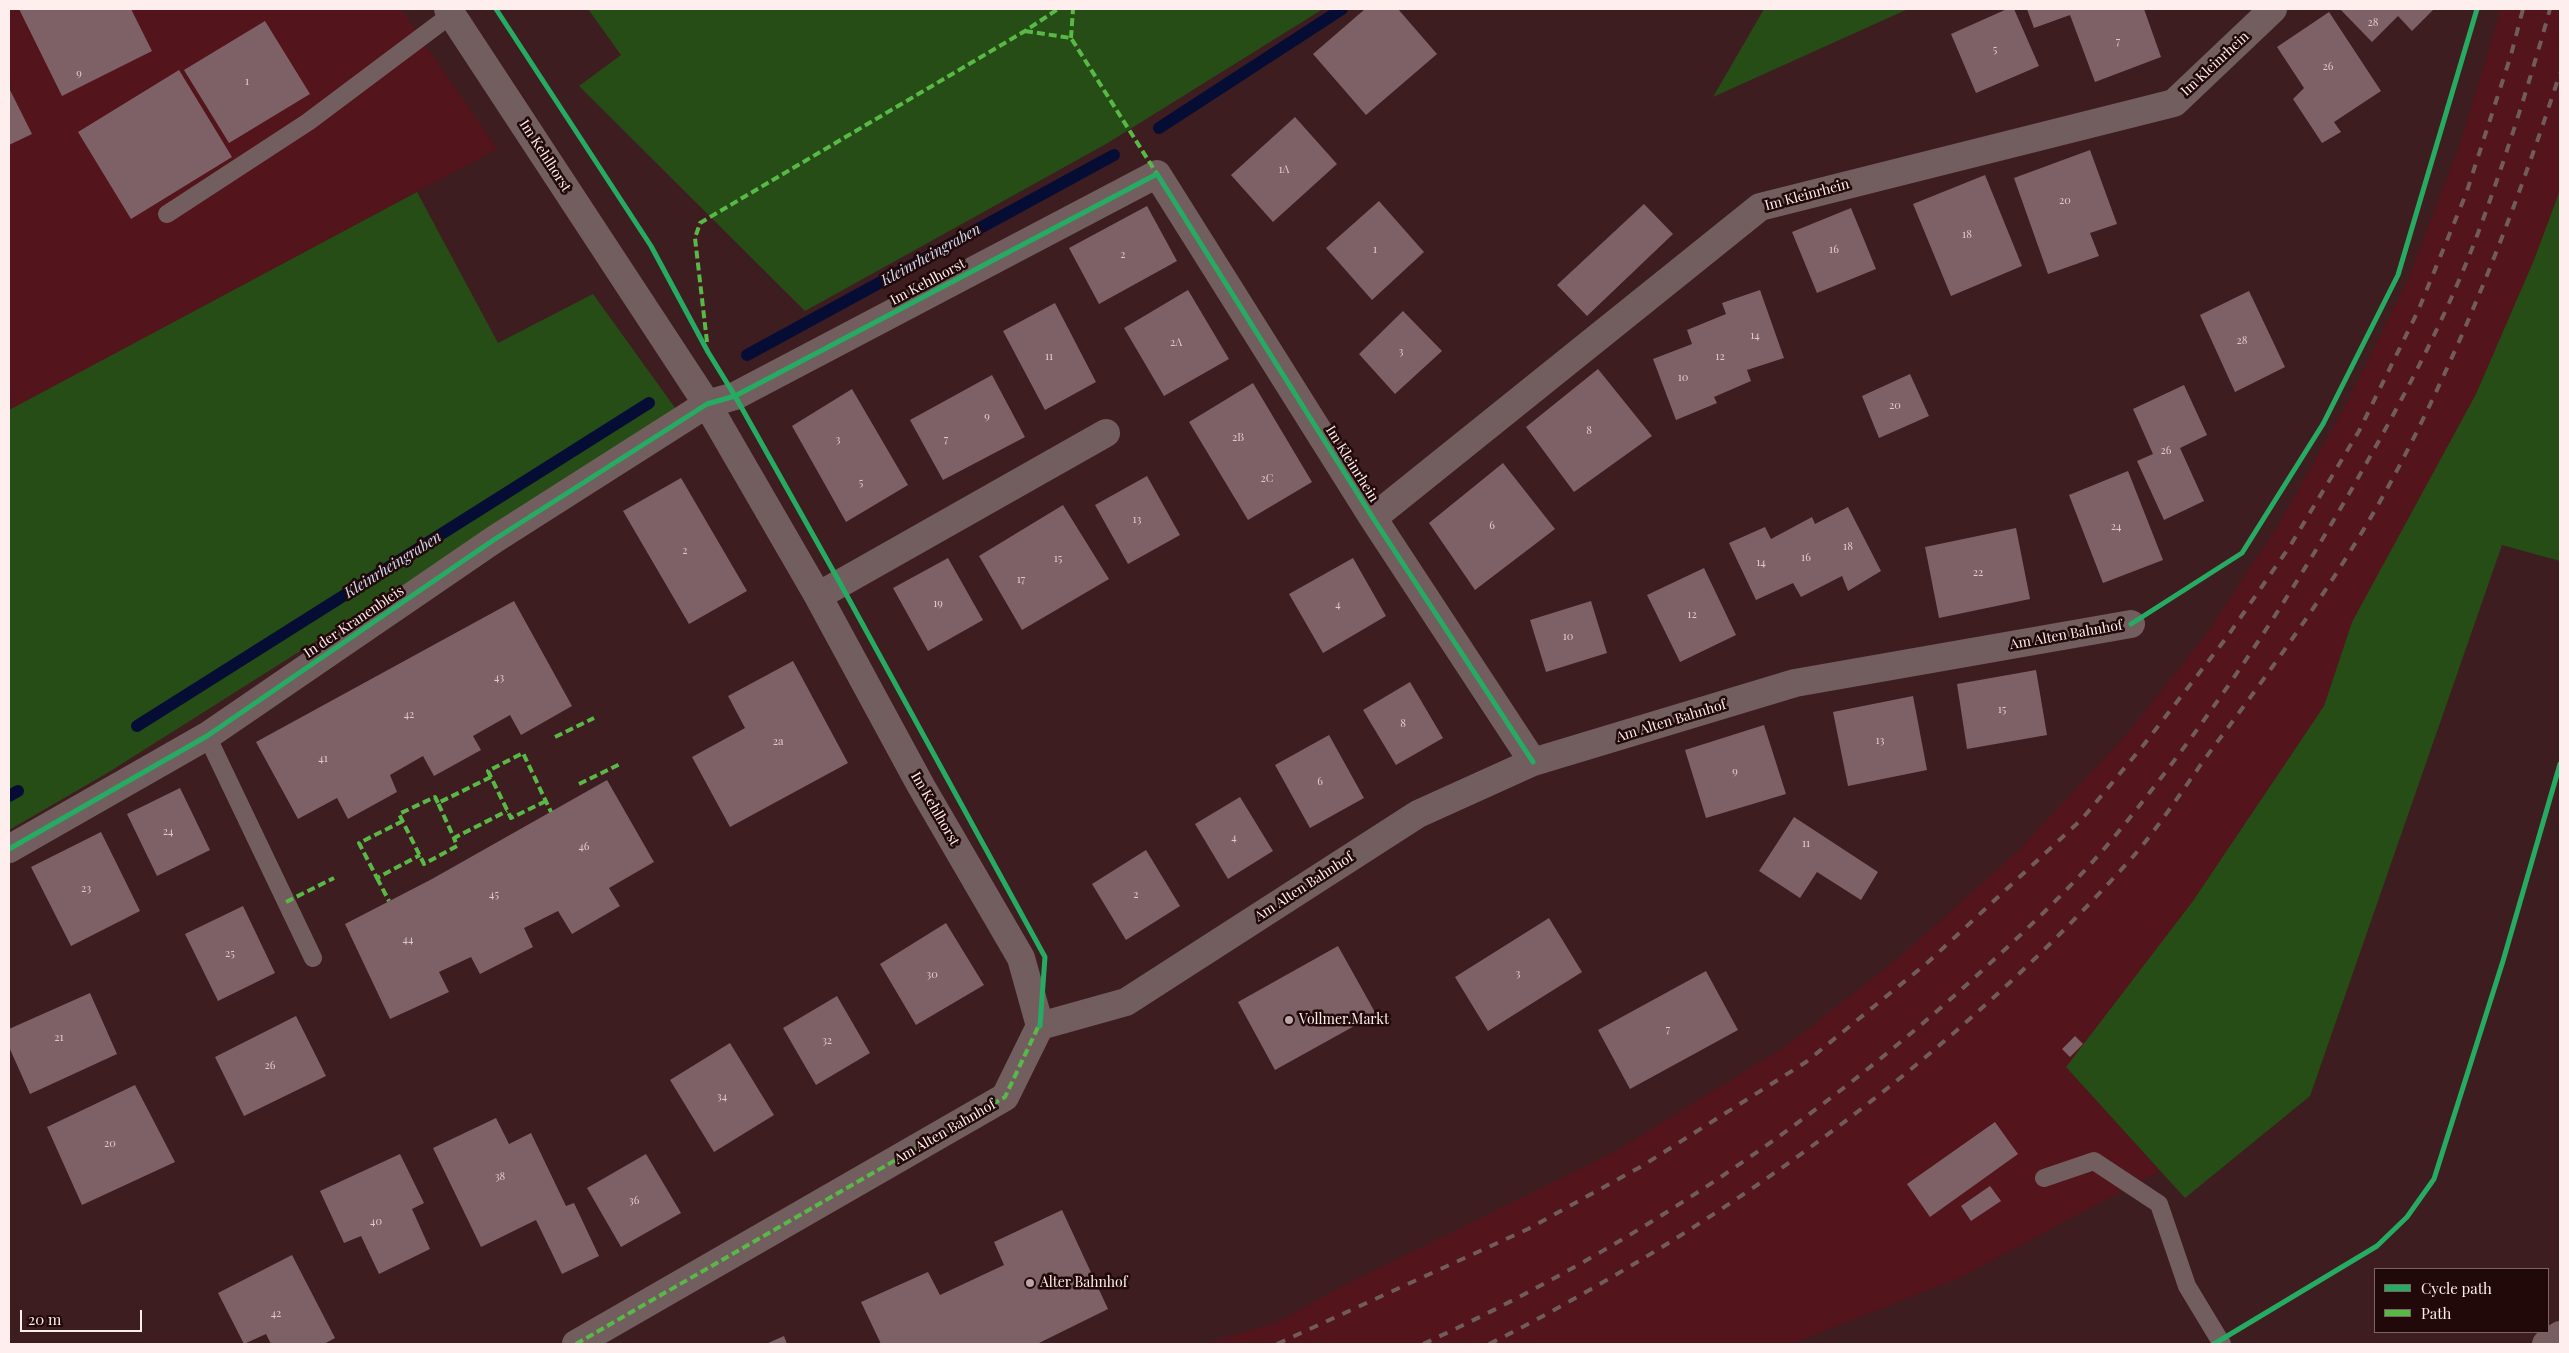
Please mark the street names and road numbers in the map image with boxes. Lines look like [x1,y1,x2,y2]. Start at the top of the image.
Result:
street label: Im Kleinrhein [2177,28,2253,100]
street label: Im Kehlhorst [515,117,575,195]
street label: Im Kleinrhein [1763,176,1851,214]
street label: Im Kehlhorst [888,255,968,309]
street label: Im Kleinrhein [1322,423,1382,505]
street label: In der Kranenbleis [301,582,407,662]
street label: Am Alten Bahnhof [2008,617,2124,653]
street label: Am Alten Bahnhof [1614,696,1728,746]
street label: Im Kehlhorst [907,769,963,849]
street label: Am Alten Bahnhof [1252,849,1356,925]
street label: Am Alten Bahnhof [891,1096,999,1168]

